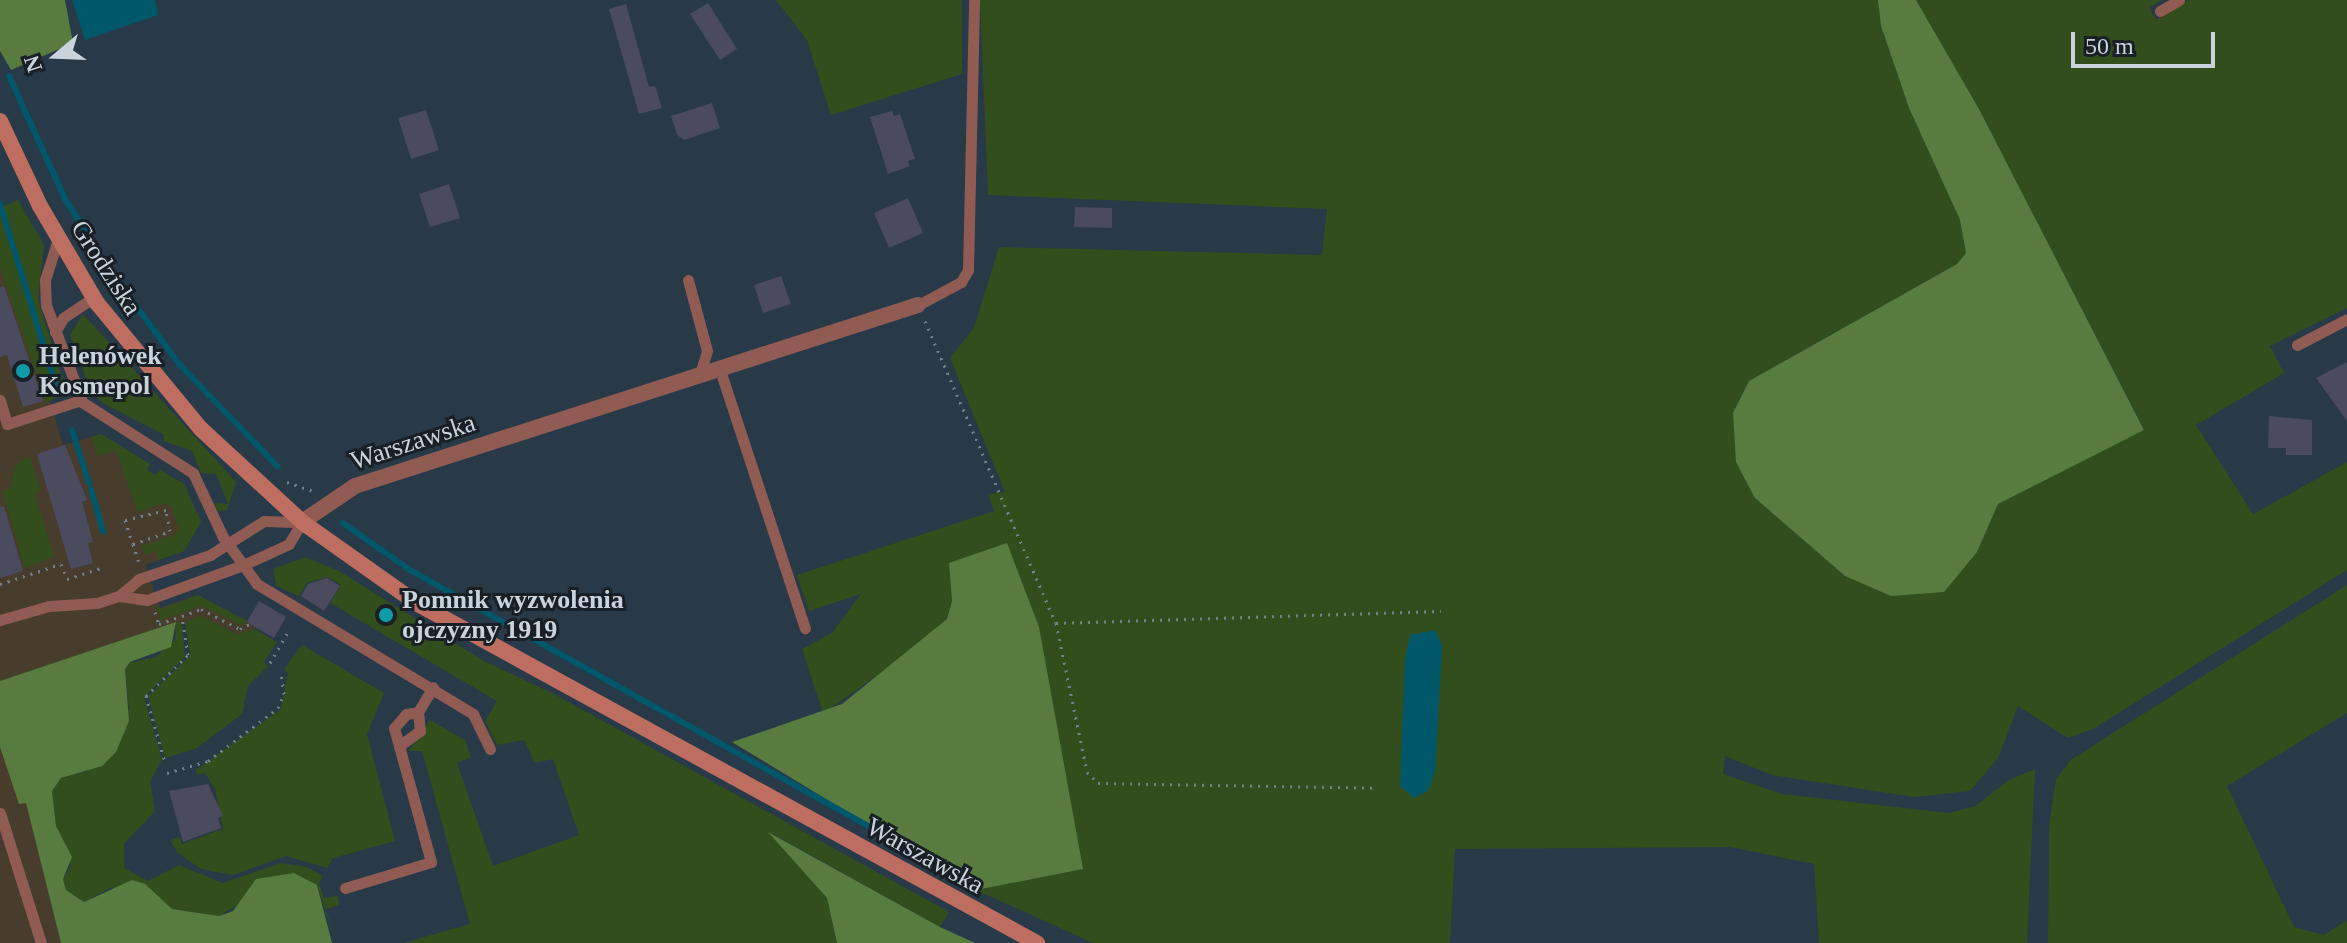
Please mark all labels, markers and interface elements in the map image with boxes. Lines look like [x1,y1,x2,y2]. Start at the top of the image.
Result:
north arrow [16,16,96,96]
scale bar [2075,16,2219,66]
text: 50 m [2085,33,2134,59]
text: N [18,52,47,76]
street label: Grodziska [64,215,148,321]
place label: Helenówek Kosmepol [39,340,162,402]
marker: Helenówek Kosmepol [14,362,32,380]
street label: Warszawska [347,407,479,477]
place label: Pomnik wyzwolenia ojczyzny 1919 [402,584,624,646]
marker: Pomnik wyzwolenia ojczyzny 1919 [377,606,395,624]
street label: Warszawska [861,811,989,901]

